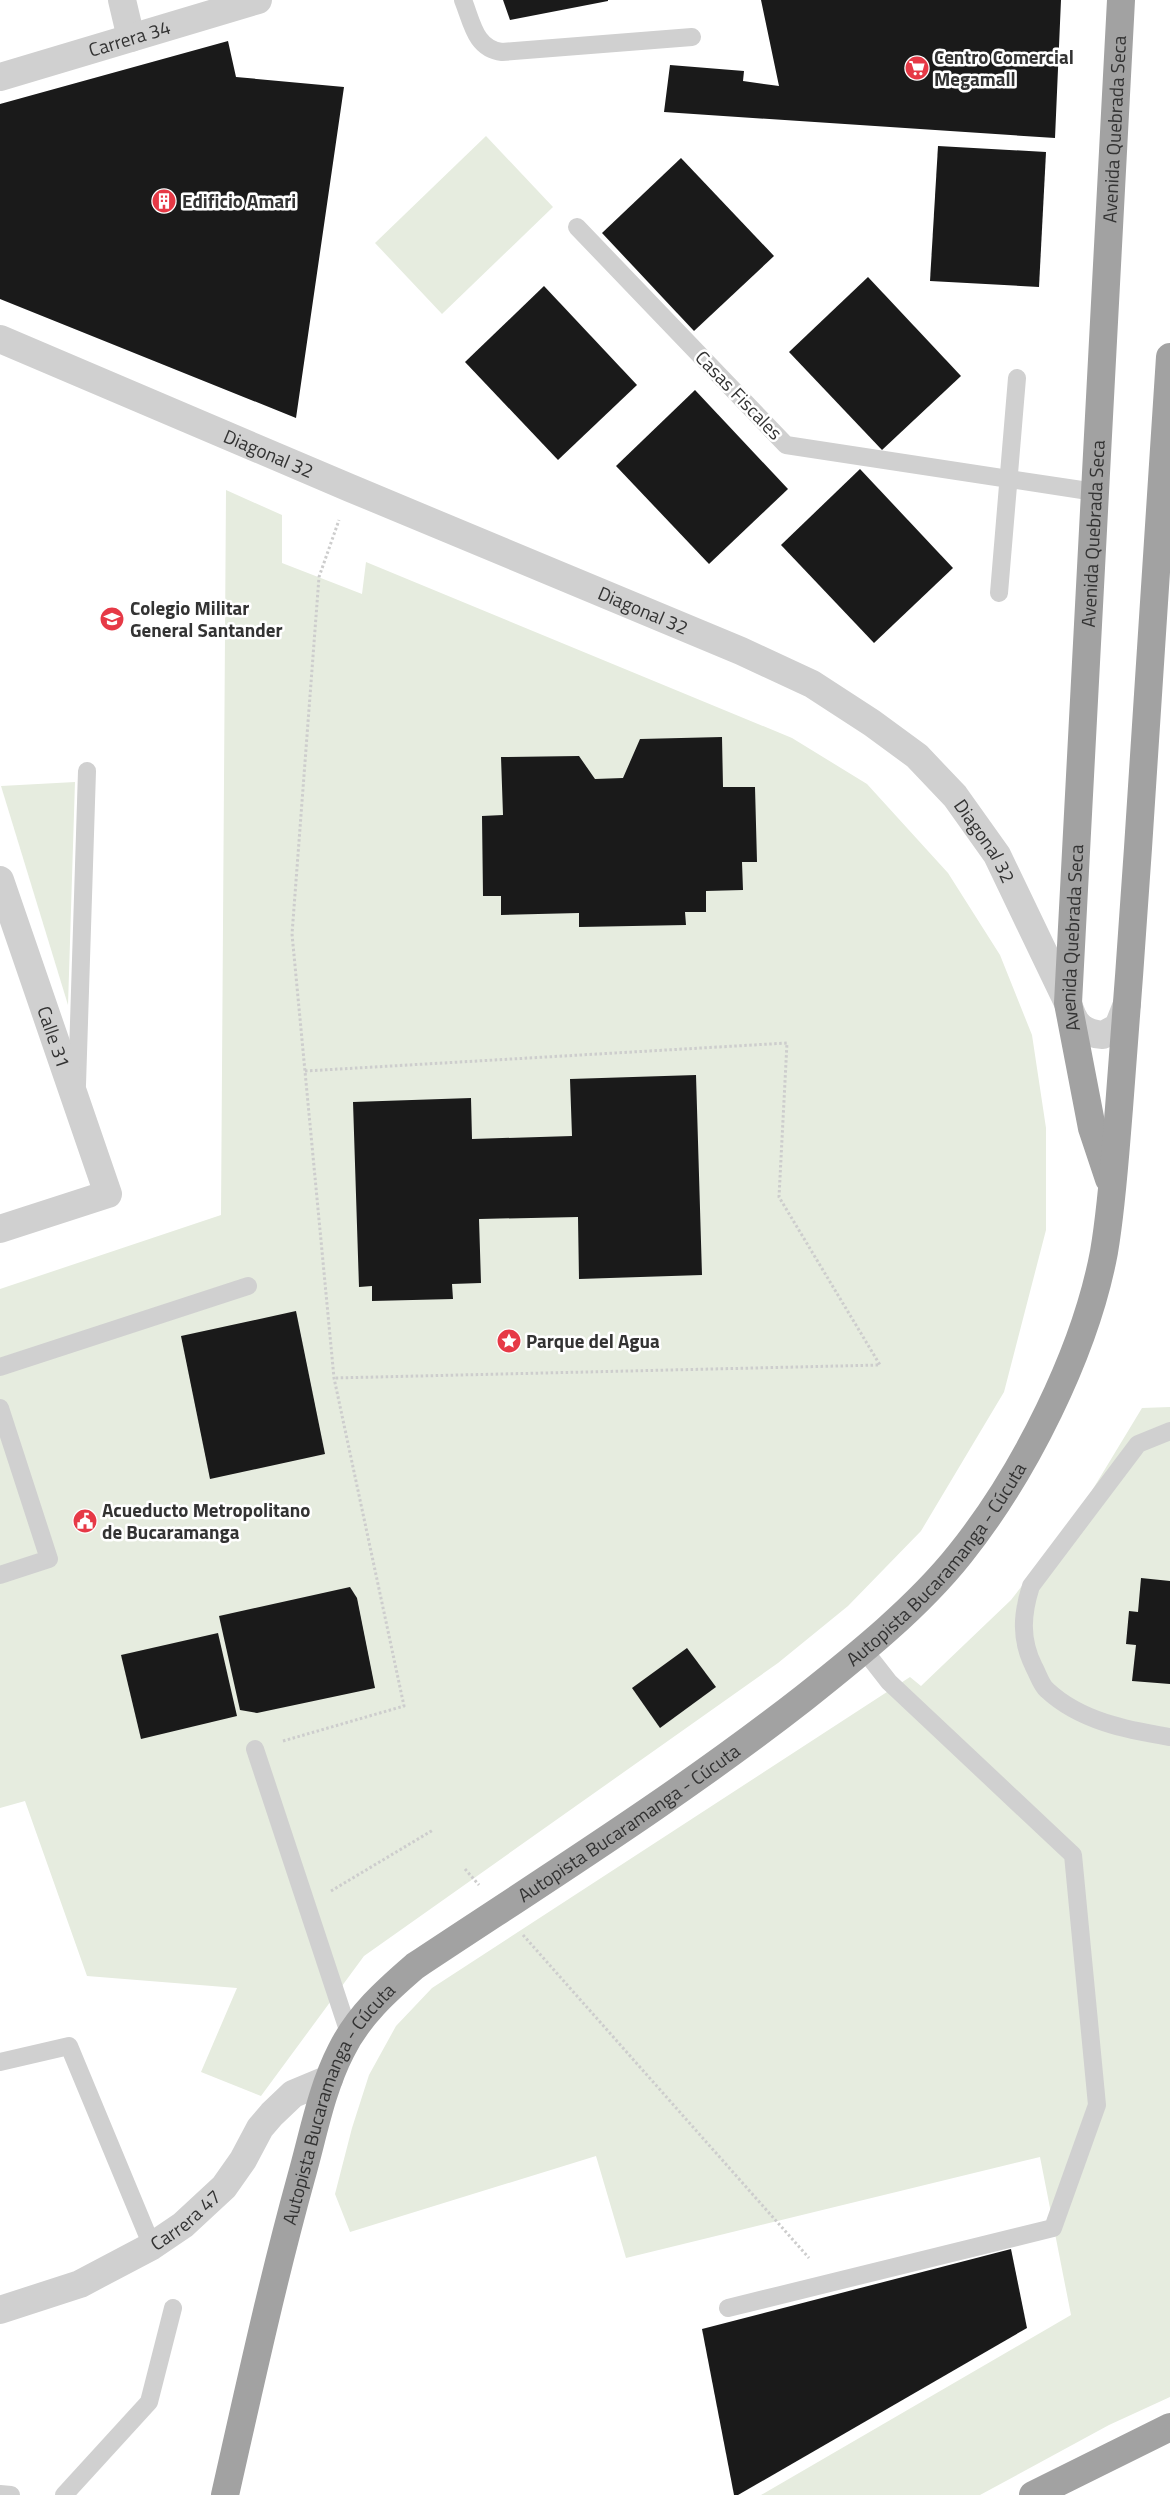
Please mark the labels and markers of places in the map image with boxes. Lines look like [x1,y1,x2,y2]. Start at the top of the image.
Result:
place label: Centro Comercial Megamall [934,42,1074,93]
supermarket icon: Centro Comercial Megamall [904,55,930,81]
place label: Edificio Amari [182,186,296,215]
building icon: Edificio Amari [151,188,177,214]
place label: Colegio Militar General Santander [130,593,282,644]
school or university icon: Colegio Militar General Santander [99,606,125,632]
place label: Parque del Agua [526,1326,660,1355]
place icon: Parque del Agua [496,1328,522,1354]
place label: Acueducto Metropolitano de Bucaramanga [102,1495,310,1546]
public building icon: Acueducto Metropolitano de Bucaramanga [72,1508,98,1534]

